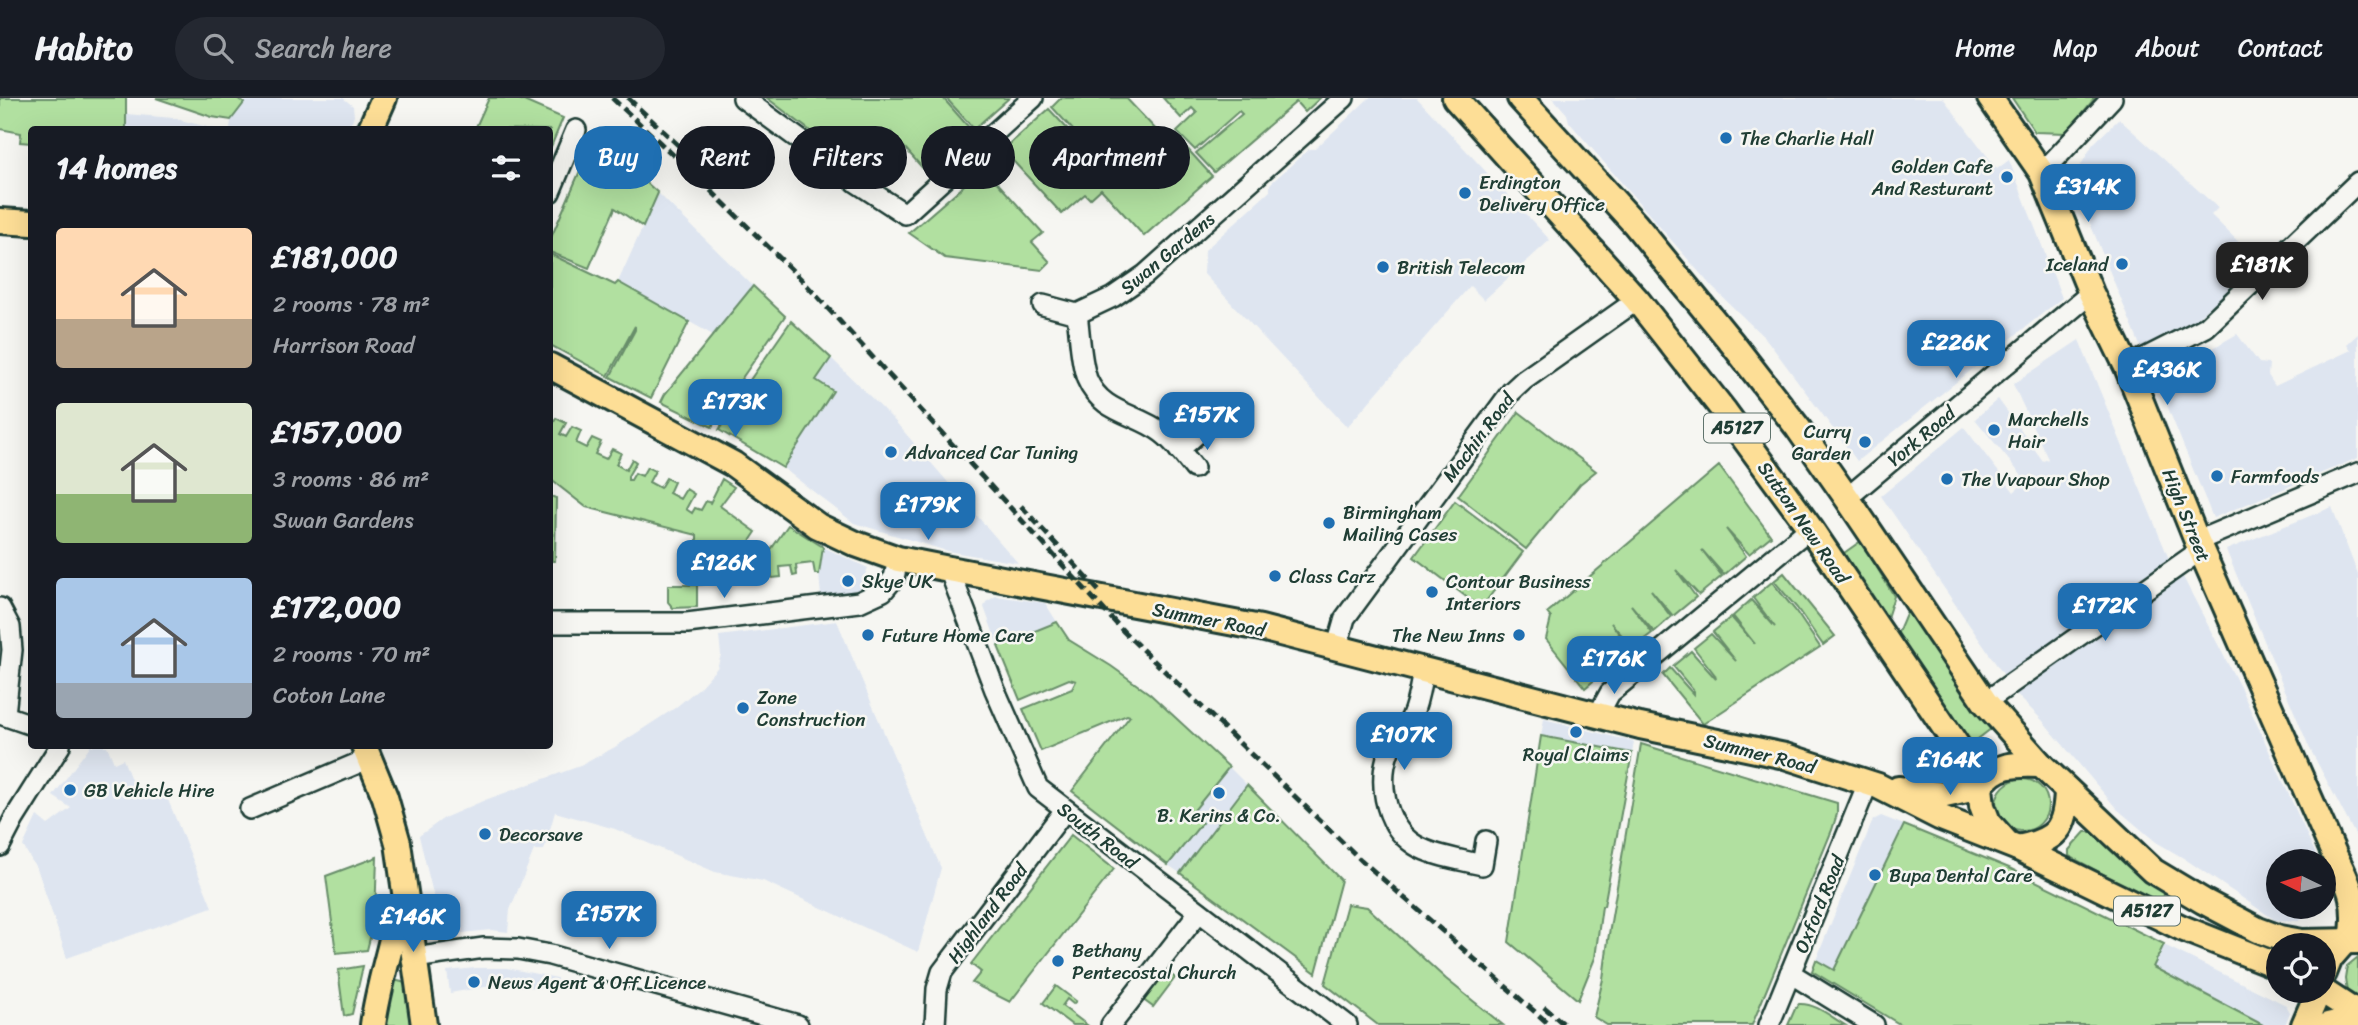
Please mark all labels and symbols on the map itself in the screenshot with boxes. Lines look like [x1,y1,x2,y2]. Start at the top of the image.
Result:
place label: The Charlie Hall [1740,122,1874,155]
marker: The Charlie Hall [1718,130,1734,146]
place label: Golden Cafe And Resturant [1871,150,1993,205]
pin: £314K [2039,164,2137,224]
place label: Erdington Delivery Office [1479,166,1605,221]
marker: Golden Cafe And Resturant [1999,169,2015,185]
marker: Erdington Delivery Office [1457,185,1473,201]
street label: Swan Gardens [1112,203,1223,303]
pin: £181K [2213,242,2311,302]
place label: Iceland [2045,248,2110,281]
place label: British Telecom [1397,251,1526,284]
marker: Iceland [2114,256,2130,272]
marker: British Telecom [1375,259,1391,275]
pin: £226K [1907,320,2005,380]
pin: £436K [2118,348,2216,407]
pin: £173K [686,380,784,439]
street label: Machin Road [1433,384,1525,489]
pin: £157K [1158,392,1256,452]
street label: York Road [1879,396,1965,475]
place label: Marchells Hair [2008,403,2089,458]
road number: A5127 [1704,414,1770,442]
place label: Curry Garden [1792,415,1851,470]
marker: Marchells Hair [1986,422,2002,438]
marker: Curry Garden [1857,434,1873,450]
place label: Advanced Car Tuning [904,436,1078,469]
marker: Advanced Car Tuning [883,444,899,460]
street label: Sutton New Road [1749,454,1859,592]
place label: Farmfoods [2231,460,2320,493]
place label: The Vvapour Shop [1961,463,2110,496]
street label: High Street [2153,463,2220,567]
marker: Farmfoods [2209,468,2225,484]
marker: The Vvapour Shop [1939,471,1955,487]
pin: £179K [879,482,977,542]
place label: Birmingham Mailing Cases [1343,496,1458,551]
marker: Birmingham Mailing Cases [1321,515,1337,531]
pin: £126K [675,540,773,600]
place label: Class Carz [1289,560,1376,593]
place label: Skye UK [862,565,934,598]
place label: Contour Business Interiors [1445,565,1591,620]
marker: Class Carz [1267,568,1283,584]
marker: Skye UK [840,573,856,589]
marker: Contour Business Interiors [1424,584,1440,600]
pin: £172K [2056,584,2154,643]
street label: Summer Road [1150,592,1270,647]
place label: Future Home Care [882,619,1035,652]
place label: The New Inns [1392,619,1505,652]
marker: Future Home Care [860,627,876,643]
marker: The New Inns [1511,627,1527,643]
pin: £176K [1565,636,1663,696]
place label: Zone Construction [757,681,865,736]
marker: Zone Construction [735,700,751,716]
pin: £107K [1355,712,1453,772]
marker: Royal Claims [1568,724,1584,740]
street label: Summer Road [1700,724,1821,784]
place label: Royal Claims [1523,738,1629,771]
pin: £164K [1901,738,1999,797]
place label: GB Vehicle Hire [84,774,215,807]
marker: GB Vehicle Hire [62,782,78,798]
marker: B. Kerins & Co. [1211,785,1227,801]
street label: South Road [1050,793,1147,879]
place label: B. Kerins & Co. [1157,799,1281,832]
place label: Decorsave [499,818,583,851]
marker: Decorsave [477,826,493,842]
street label: Oxford Road [1785,849,1854,958]
north arrow [2266,849,2336,919]
street label: Highland Road [938,854,1038,971]
place label: Bupa Dental Care [1889,859,2032,892]
marker: Bupa Dental Care [1867,867,1883,883]
pin: £157K [560,892,658,951]
pin: £146K [364,894,462,954]
road number: A5127 [2114,896,2180,926]
place label: Bethany Pentecostal Church [1072,934,1237,989]
marker: Bethany Pentecostal Church [1050,953,1066,969]
place label: News Agent & Off Licence [488,966,706,999]
marker: News Agent & Off Licence [466,974,482,990]

